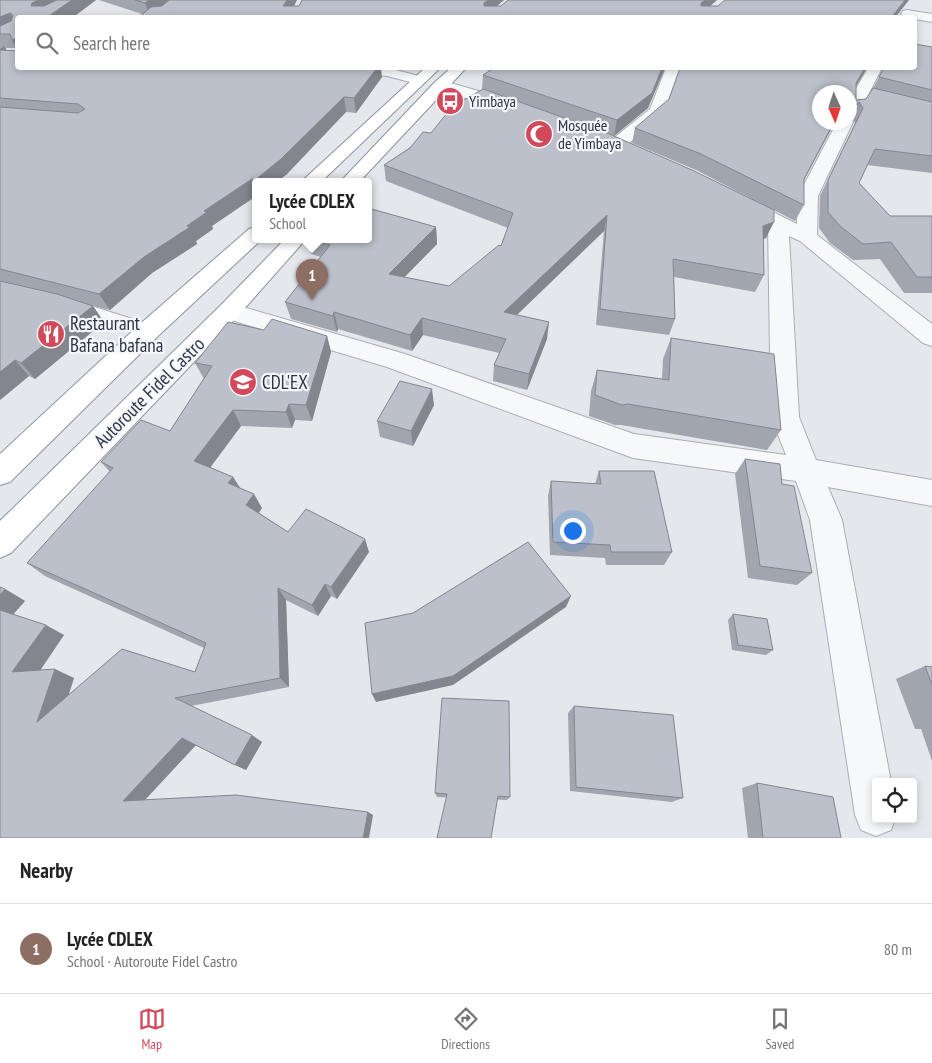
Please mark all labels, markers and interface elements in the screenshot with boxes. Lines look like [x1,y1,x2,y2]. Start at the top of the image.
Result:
search box [15,15,917,70]
icon: search [33,29,61,57]
text: Search here [73,31,150,55]
north arrow [812,85,857,130]
bus stop icon: Yimbaya [435,86,465,116]
place label: Yimbaya [469,91,516,111]
place label: Mosquée de Yimbaya [558,115,621,153]
mosque icon: Mosquée de Yimbaya [524,119,554,149]
popup [252,178,372,243]
text: Lycée CDLEX [269,189,355,213]
text: School [269,213,306,233]
pin: 1 [296,259,328,300]
place label: Restaurant Bafana bafana [70,311,163,357]
restaurant icon: Restaurant Bafana bafana [36,319,66,349]
street label: Autoroute Fidel Castro [89,332,209,452]
school or university icon: CDL'EX [228,367,258,397]
place label: CDL'EX [262,370,308,394]
your location [560,518,586,544]
map controls [872,778,917,823]
button: locate [872,778,917,823]
text: Nearby [20,857,73,884]
text: Lycée CDLEX [67,927,153,951]
text: 1 [32,939,40,959]
text: 80 m [884,939,912,959]
text: School · Autoroute Fidel Castro [67,951,237,971]
tab: Map [138,1005,166,1053]
tab: Directions [441,1005,490,1053]
tab: Saved [765,1005,794,1053]

